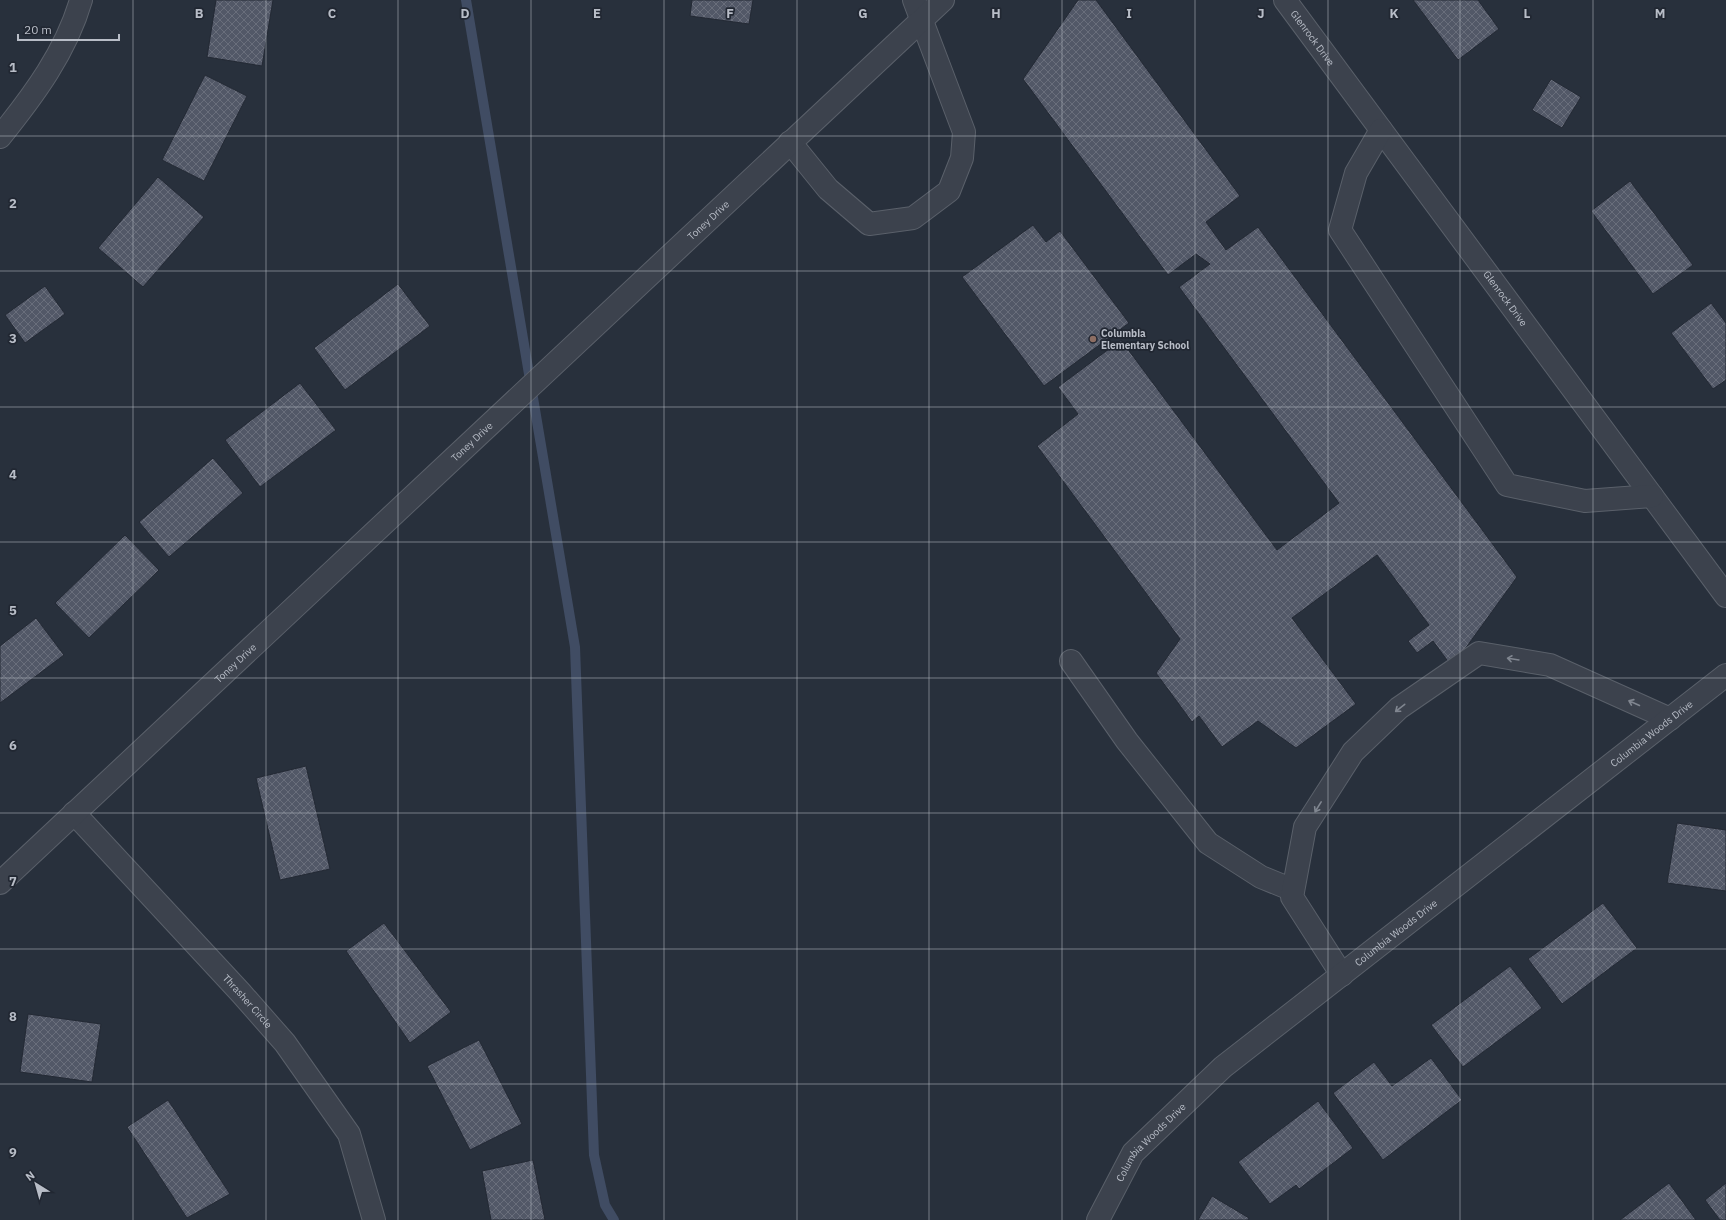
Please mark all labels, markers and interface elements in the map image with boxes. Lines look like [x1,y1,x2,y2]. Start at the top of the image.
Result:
text: B [195,5,204,22]
text: C [328,5,337,22]
text: D [460,5,470,22]
text: E [593,5,601,22]
text: F [726,5,734,22]
text: G [858,5,868,22]
text: H [991,5,1001,22]
text: I [1126,5,1132,22]
text: J [1257,5,1265,22]
text: K [1389,5,1399,22]
text: L [1524,5,1531,22]
text: M [1655,5,1665,22]
street label: Glenrock Drive [1288,8,1338,69]
scale bar [18,16,119,42]
text: 20 m [24,22,52,37]
text: 1 [9,59,17,76]
text: 2 [9,195,17,212]
street label: Toney Drive [685,197,732,243]
street label: Glenrock Drive [1480,268,1530,329]
place label: Columbia Elementary School [1101,327,1189,352]
text: 3 [9,330,17,347]
marker: Columbia Elementary School [1088,334,1098,344]
street label: Toney Drive [448,419,496,464]
text: 4 [9,466,17,483]
text: 5 [9,602,17,619]
street label: Toney Drive [212,640,259,686]
one-way arrow [1507,655,1520,663]
street label: Columbia Woods Drive [1608,697,1696,770]
one-way arrow [1628,699,1640,706]
one-way arrow [1395,703,1406,712]
text: 6 [9,737,17,754]
one-way arrow [1314,801,1322,812]
text: 7 [9,873,17,890]
street label: Columbia Woods Drive [1352,896,1440,969]
street label: Thrasher Circle [220,972,275,1031]
text: 8 [9,1008,17,1025]
street label: Columbia Woods Drive [1113,1100,1189,1184]
text: 9 [9,1144,17,1161]
north arrow [16,1164,56,1204]
text: N [23,1168,37,1184]

